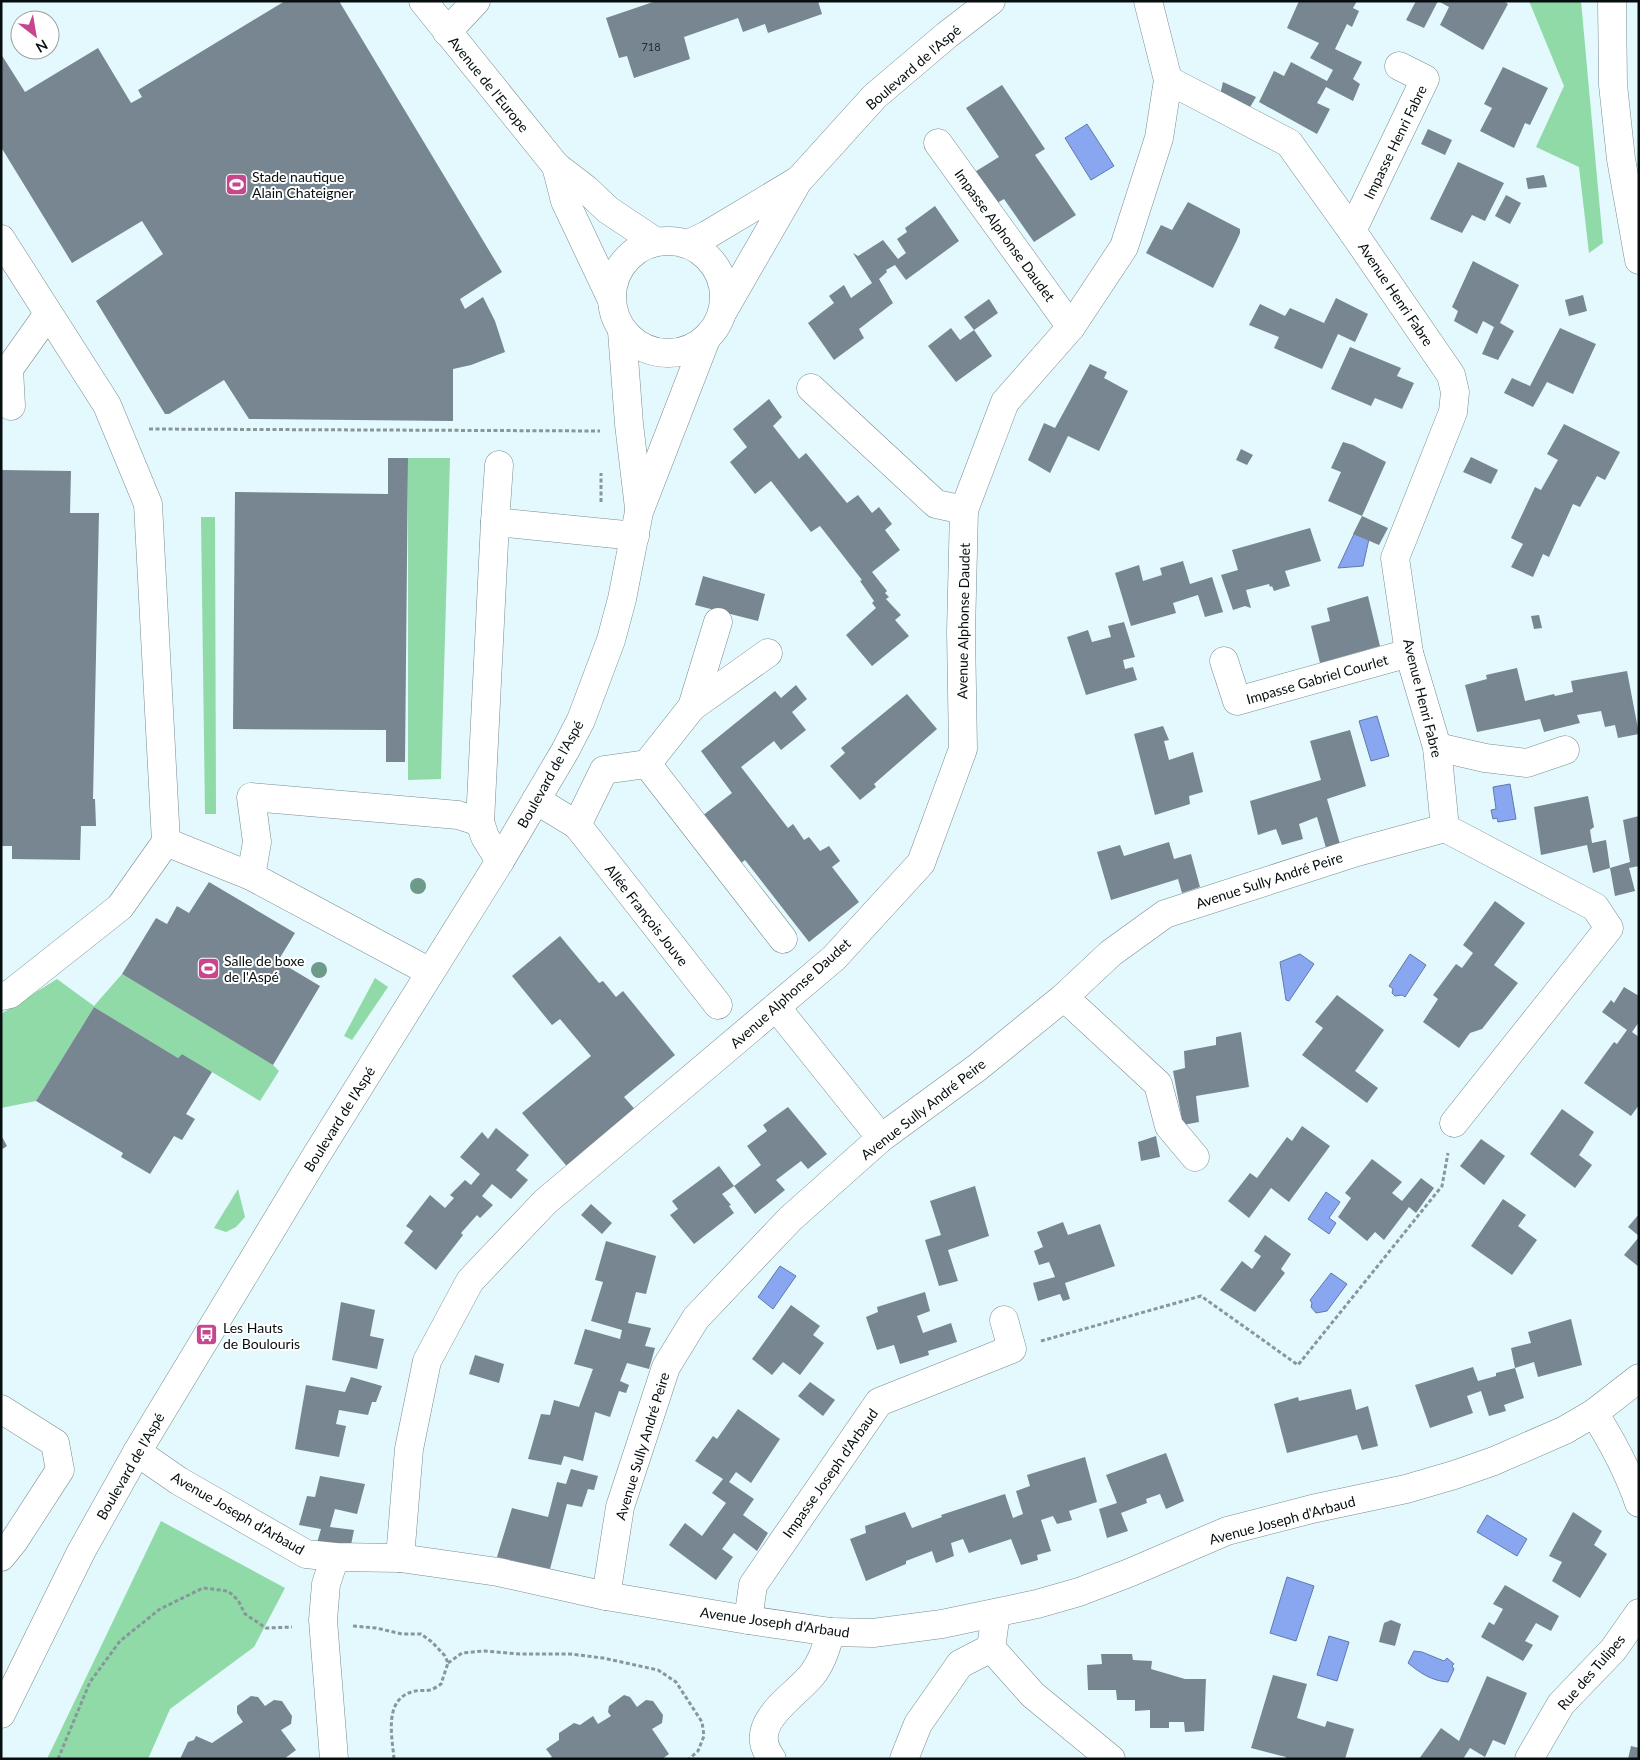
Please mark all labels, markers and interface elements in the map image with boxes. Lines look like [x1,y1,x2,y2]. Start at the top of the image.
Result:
north arrow [10,10,60,60]
street label: Boulevard de l'Aspé [862,21,964,113]
street label: Avenue de l'Europe [445,33,533,135]
text: N [33,37,51,57]
house number: 718 [641,40,661,53]
street label: Impasse Henri Fabre [1360,82,1430,202]
street label: Impasse Alphonse Daudet [951,166,1059,304]
place label: Stade nautique Alain Chateigner [252,168,354,201]
sports icon: Stade nautique Alain Chateigner [224,172,248,196]
street label: Avenue Henri Fabre [1355,239,1437,349]
street label: Avenue Alphonse Daudet [953,543,973,699]
street label: Avenue Henri Fabre [1400,637,1446,759]
street label: Impasse Gabriel Courlet [1244,651,1390,707]
street label: Boulevard de l'Aspé [513,717,587,831]
street label: Avenue Sully André Peire [1193,848,1345,912]
street label: Allée François Jouve [602,861,692,969]
street label: Avenue Alphonse Daudet [726,934,854,1052]
place label: Salle de boxe de l'Aspé [224,952,304,985]
sports icon: Salle de boxe de l'Aspé [196,956,220,980]
street label: Avenue Sully André Peire [857,1055,989,1163]
street label: Boulevard de l'Aspé [300,1063,378,1175]
place label: Les Hauts de Boulouris [223,1319,300,1352]
bus stop icon: Les Hauts de Boulouris [195,1323,219,1347]
street label: Avenue Sully André Peire [611,1370,673,1522]
street label: Impasse Joseph d'Arbaud [779,1405,881,1541]
street label: Boulevard de l'Aspé [93,1410,167,1522]
street label: Avenue Joseph d'Arbaud [168,1468,308,1558]
street label: Avenue Joseph d'Arbaud [1207,1492,1357,1548]
street label: Avenue Joseph d'Arbaud [699,1603,851,1641]
street label: Rue des Tulipes [1554,1631,1628,1713]

